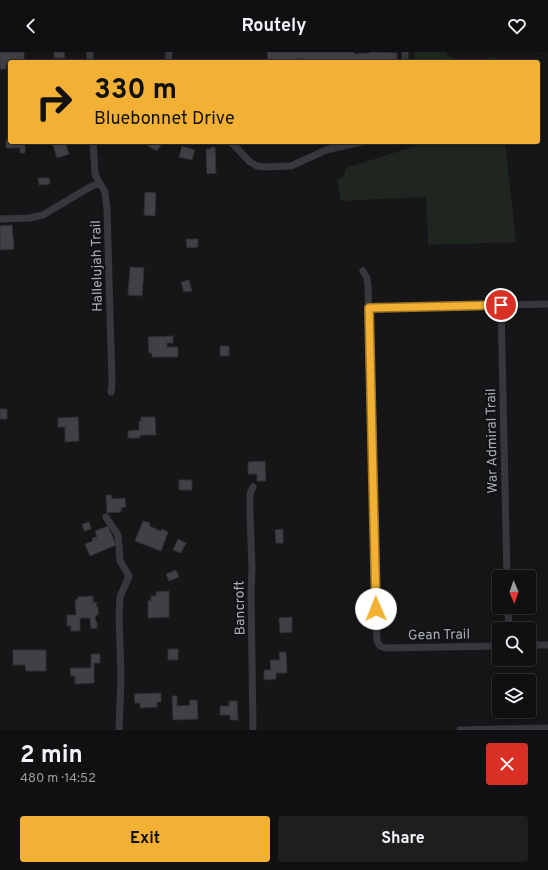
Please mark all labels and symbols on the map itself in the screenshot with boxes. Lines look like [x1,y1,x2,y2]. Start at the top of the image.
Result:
street label: Hallelujah Trail [88,220,107,312]
pin [484,288,518,322]
street label: War Admiral Trail [483,388,502,494]
north arrow [492,570,536,614]
street label: Bancroft [232,580,249,636]
position arrow [355,588,397,630]
street label: Gean Trail [408,626,470,645]

